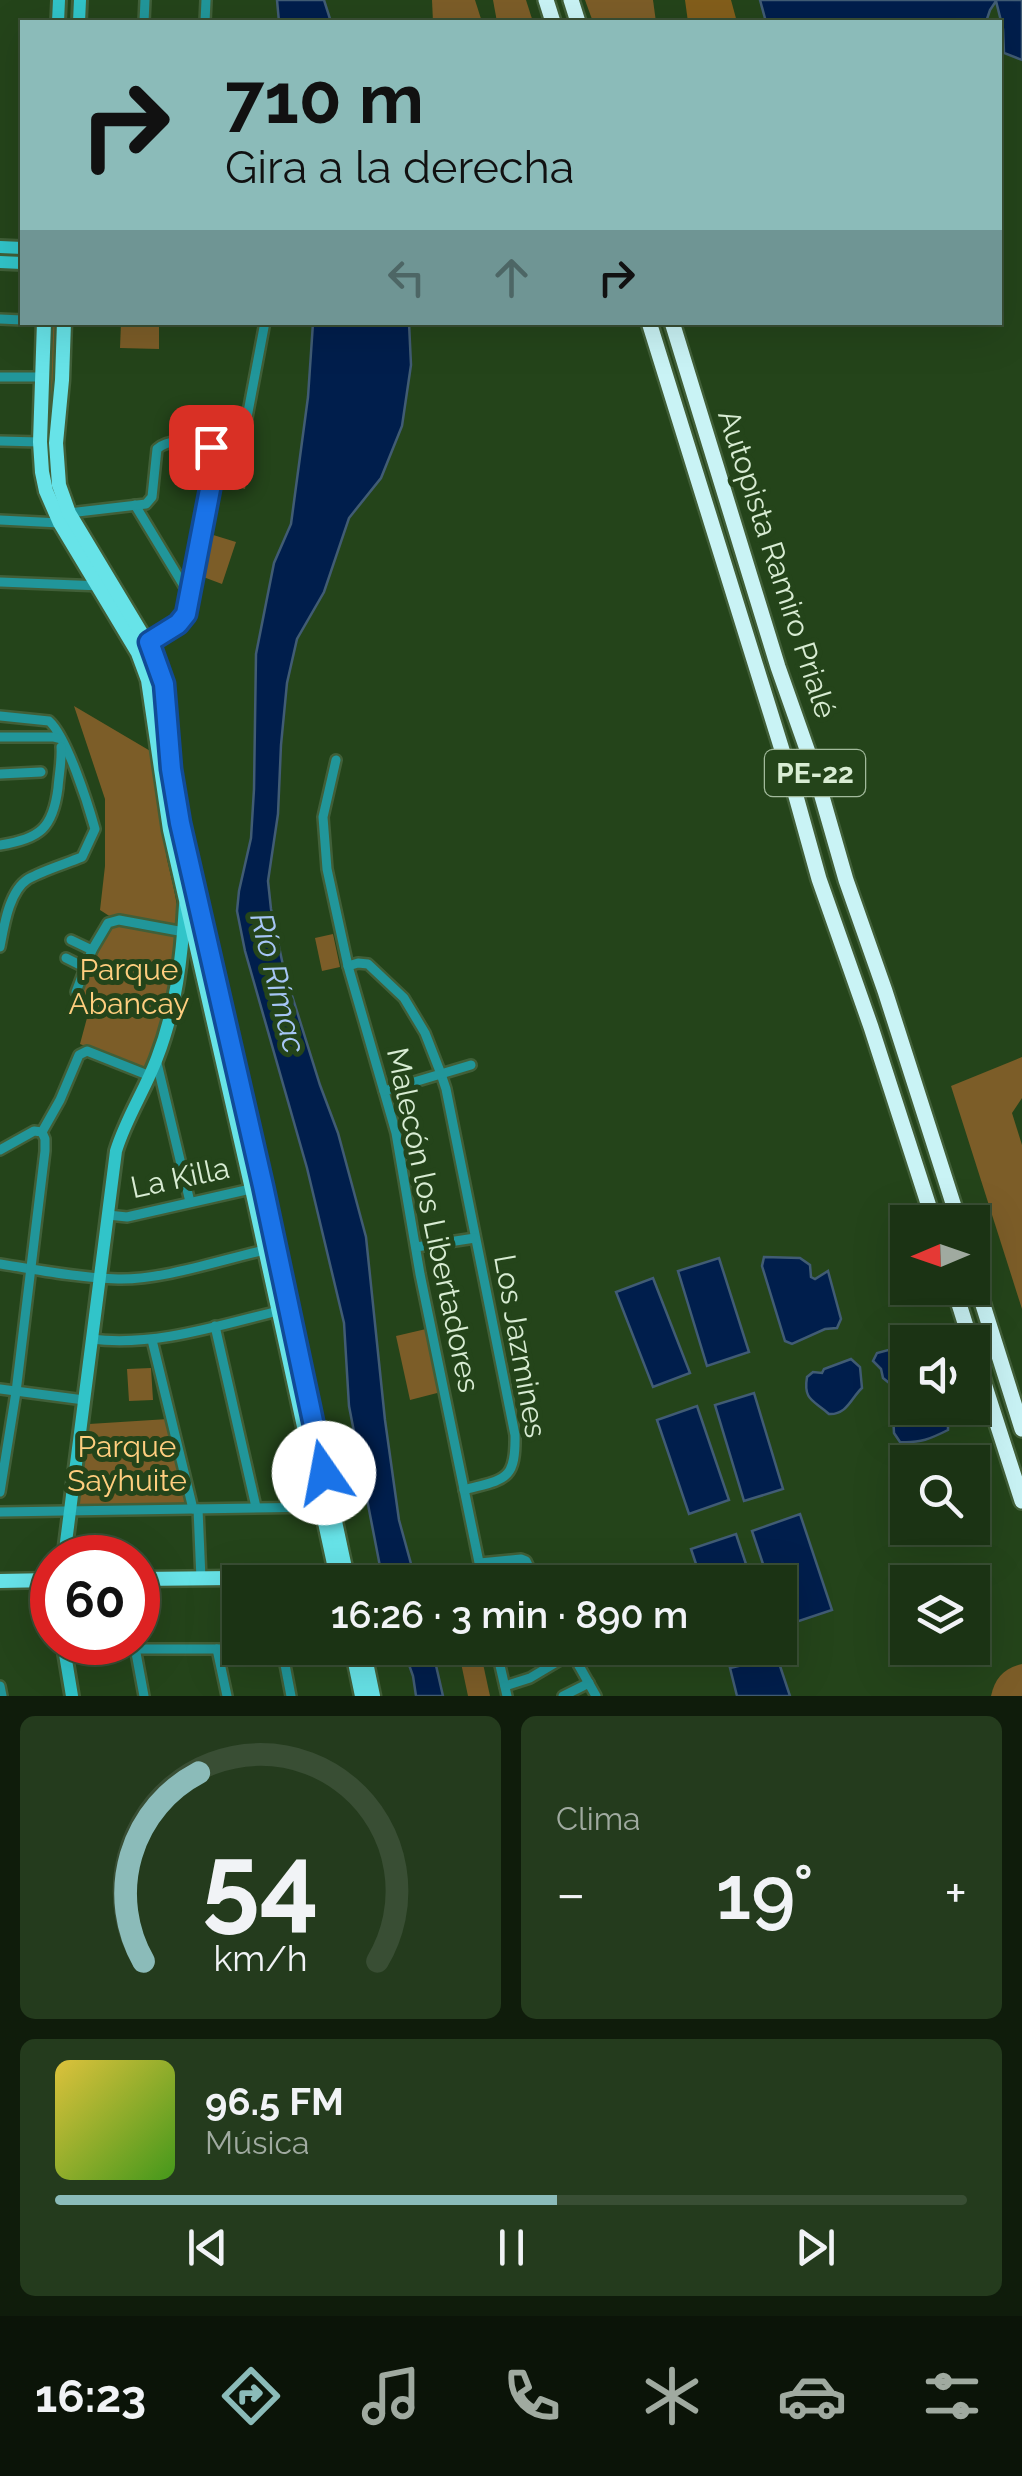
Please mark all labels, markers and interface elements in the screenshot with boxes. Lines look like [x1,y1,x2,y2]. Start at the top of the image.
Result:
text: 710 m [225,57,424,139]
icon: right [60,60,190,190]
text: Gira a la derecha [225,141,574,194]
icon: left [379,250,434,305]
icon: ahead [484,250,539,305]
icon: right [589,250,644,305]
pin [169,405,254,490]
street label: Autopista Ramiro Prialé [711,405,844,722]
icon: arrive [184,420,239,475]
road number: PE-22 [765,750,865,796]
water label: Río Rímac [243,909,314,1057]
park label: Parque Abancay [68,952,190,1021]
street label: Malecón los Libertadores [380,1044,487,1395]
street label: La Killa [127,1150,232,1205]
north arrow [890,1205,990,1305]
map controls [890,1205,990,1665]
street label: Los Jazmines [487,1252,554,1440]
button: sound [890,1325,990,1425]
position arrow [272,1421,376,1525]
park label: Parque Sayhuite [67,1429,187,1498]
button: search [890,1445,990,1545]
speed limit sign: 60 [30,1535,160,1665]
button: layers [890,1565,990,1665]
text: 16:26 · 3 min · 890 m [331,1592,688,1637]
text: Clima [556,1800,640,1837]
text: 54 [202,1821,319,1943]
text: 19° [716,1848,814,1937]
text: − [556,1861,586,1926]
text: + [944,1861,967,1926]
text: km/h [213,1937,308,1979]
text: 96.5 FM [205,2079,344,2124]
text: Música [205,2124,310,2161]
icon: previous [180,2220,235,2275]
icon: pause [484,2220,539,2275]
icon: next [788,2220,843,2275]
icon: directions [216,2361,286,2431]
icon: music [356,2361,426,2431]
icon: phone [497,2361,567,2431]
icon: climate [637,2361,707,2431]
icon: car [777,2361,847,2431]
icon: filters [917,2361,987,2431]
text: 16:23 [35,2370,146,2423]

